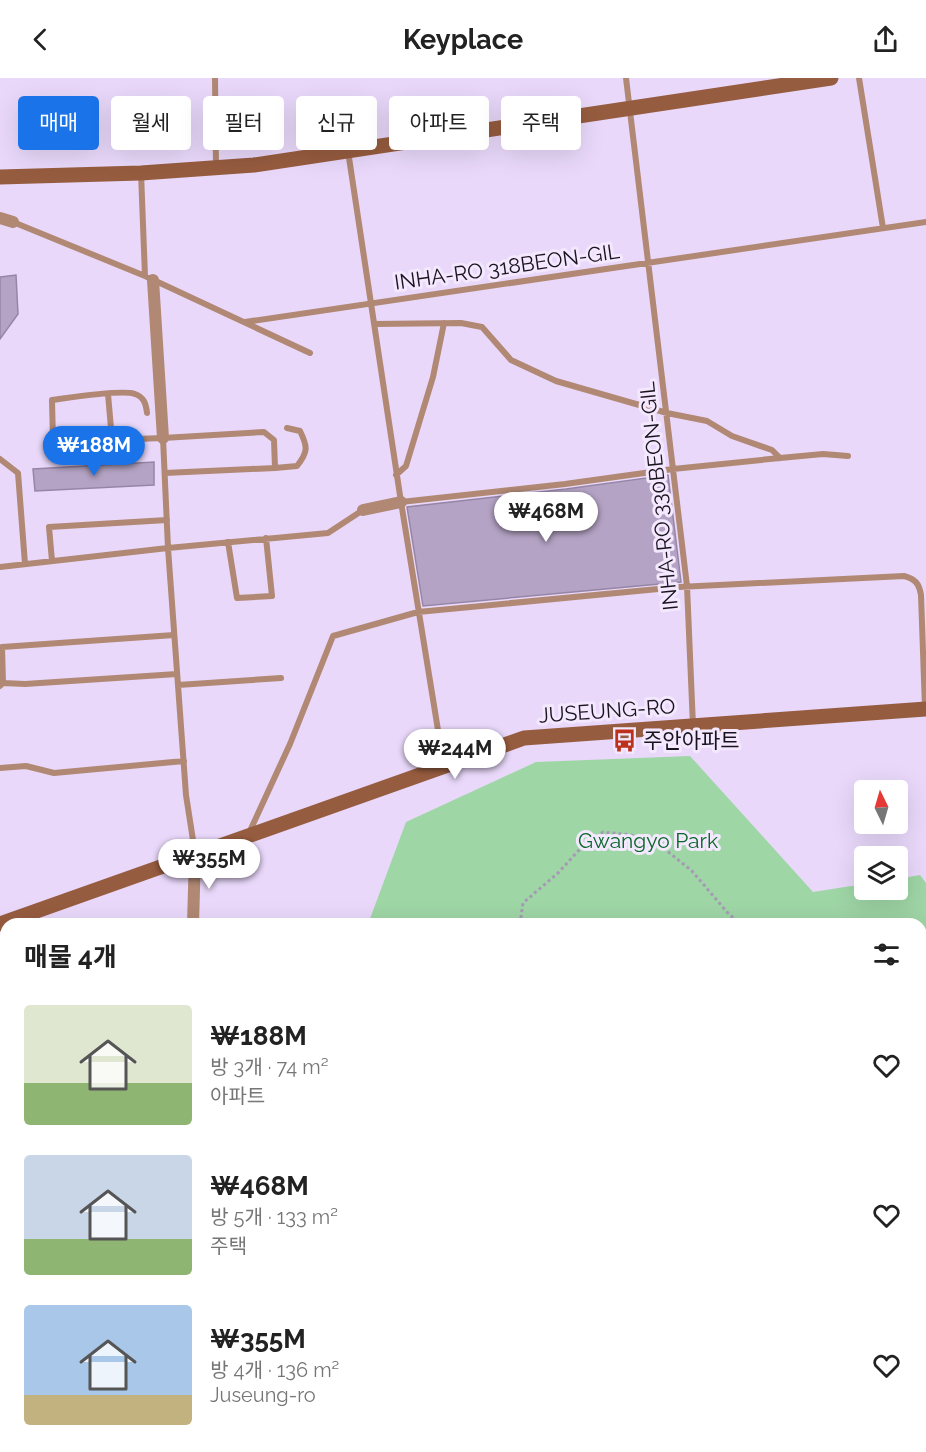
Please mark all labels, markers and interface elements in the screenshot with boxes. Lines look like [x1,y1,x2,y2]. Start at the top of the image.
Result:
icon: back [24,23,57,56]
icon: share [869,23,902,56]
text: Keyplace [403,24,523,55]
chip: 매매 [18,96,99,150]
chip: 월세 [111,96,191,150]
chip: 필터 [203,96,284,150]
chip: 신규 [296,96,377,150]
chip: 아파트 [389,96,489,150]
chip: 주택 [501,96,581,150]
street label: INHA-RO 318BEON-GIL [393,238,621,295]
street label: INHA-RO 330BEON-GIL [634,380,683,612]
pin: ₩188M [52,426,136,477]
text: ₩188M [57,433,131,457]
pin: ₩468M [504,492,588,543]
text: ₩468M [508,499,584,523]
street label: JUSEUNG-RO [538,693,676,728]
bus stop icon: 주안아파트 [612,728,638,754]
place label: 주안아파트 [643,728,740,753]
pin: ₩244M [413,729,497,780]
text: ₩244M [418,736,492,760]
north arrow [854,780,908,834]
map controls [854,780,908,900]
park label: Gwangyo Park [578,828,718,853]
pin: ₩355M [167,839,251,890]
text: ₩355M [172,846,246,870]
button: layers [854,846,908,900]
icon: filters [870,938,903,971]
text: 매물 4개 [24,942,117,972]
text: ₩188M [210,1021,307,1051]
icon: home [72,1029,144,1101]
icon: heart [870,1049,903,1082]
text: 방 3개 · 74 m² [210,1055,328,1079]
text: 아파트 [210,1084,265,1108]
text: ₩468M [210,1171,309,1201]
icon: home [72,1179,144,1251]
icon: heart [870,1199,903,1232]
text: 방 5개 · 133 m² [210,1205,338,1229]
text: 주택 [210,1234,247,1258]
text: ₩355M [210,1324,306,1354]
icon: home [72,1329,144,1401]
icon: heart [870,1349,903,1382]
text: 방 4개 · 136 m² [210,1358,339,1382]
text: Juseung-ro [210,1383,316,1407]

